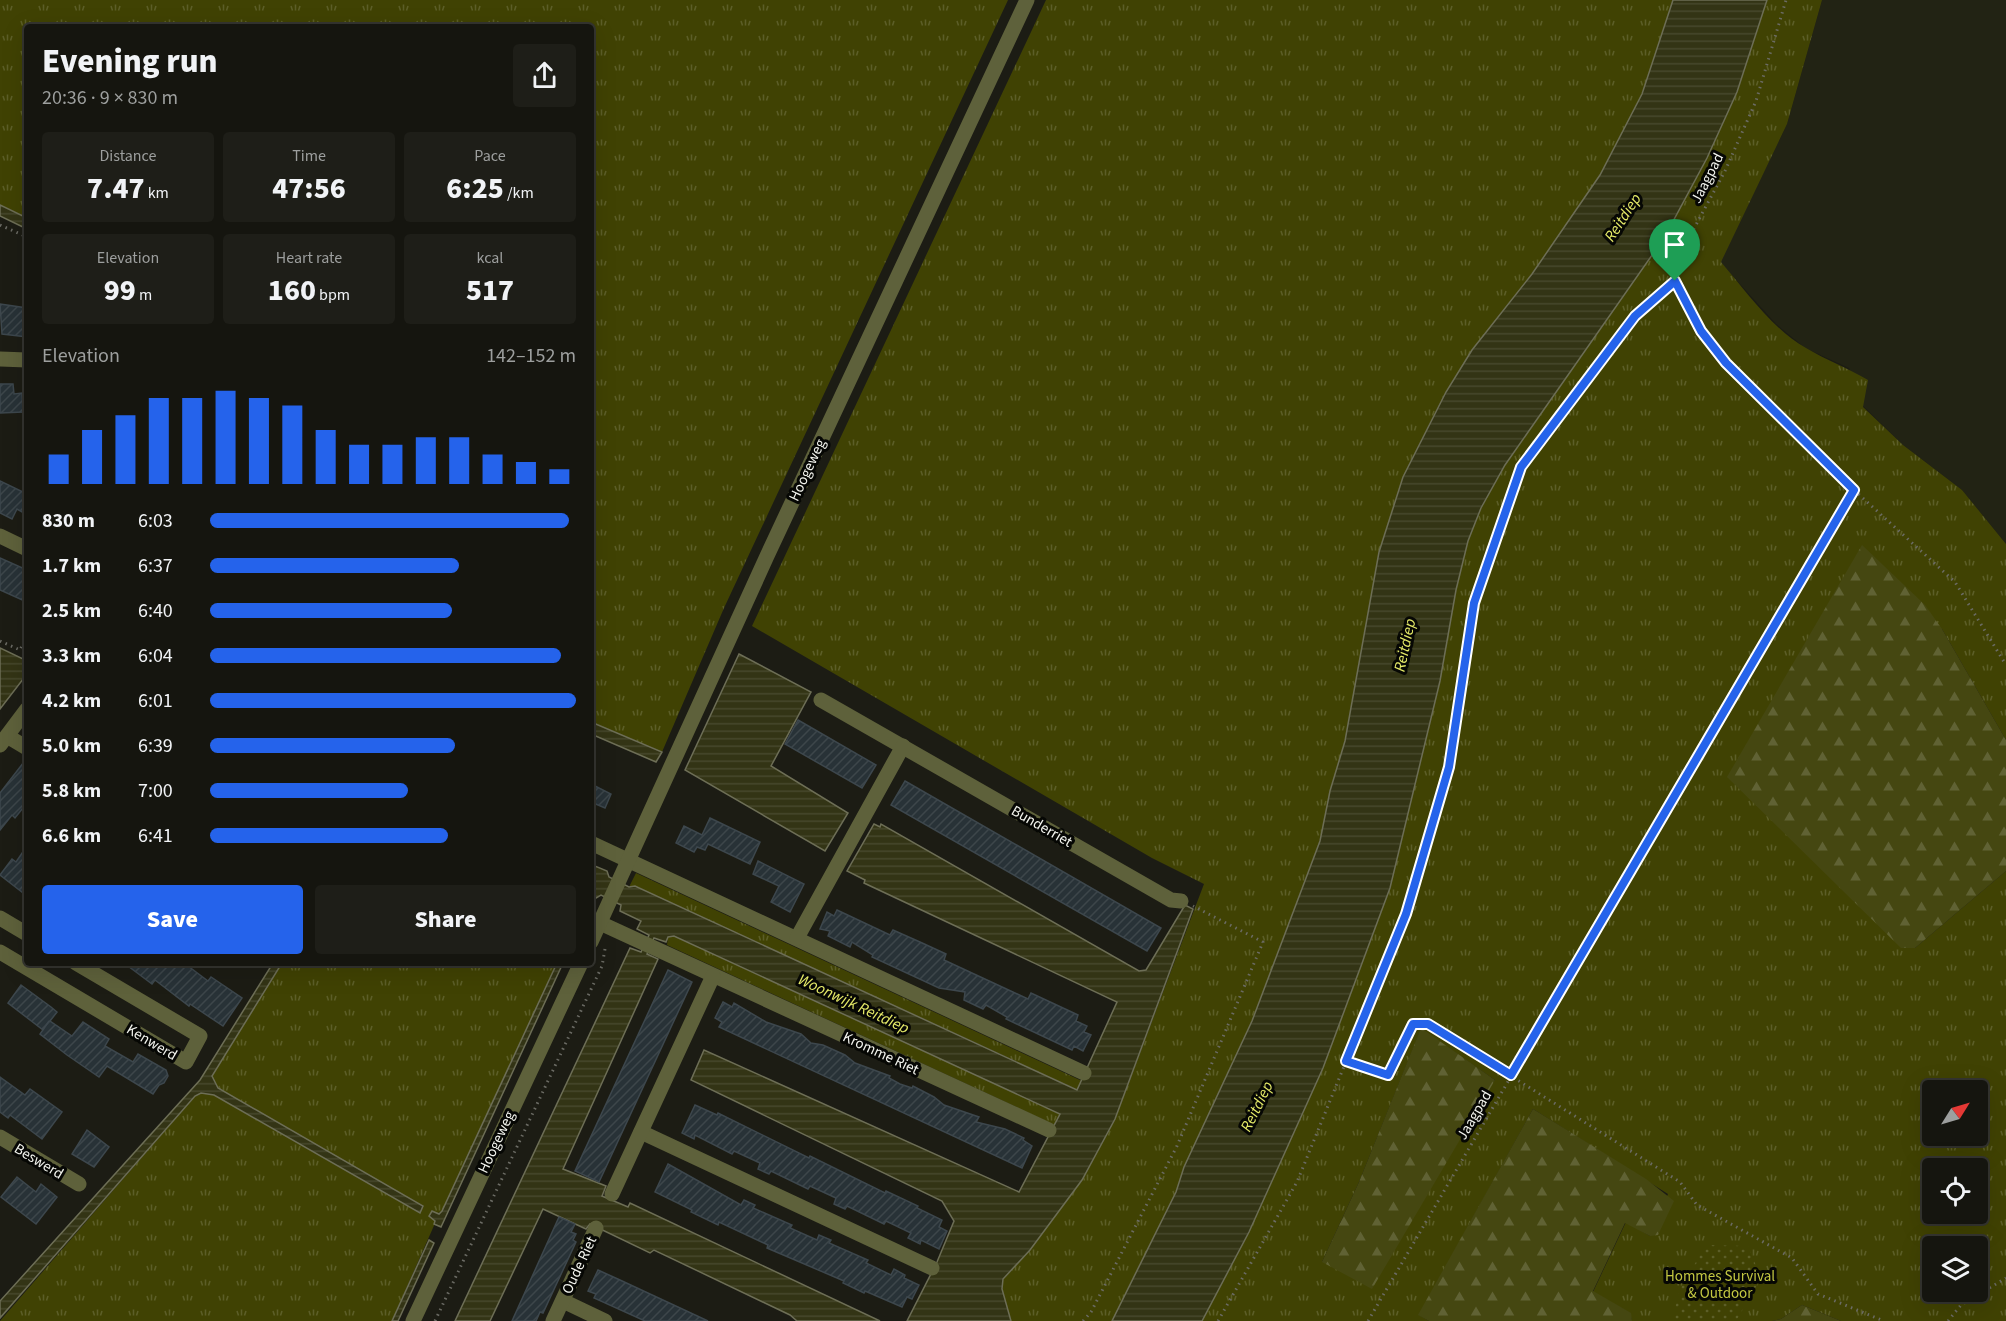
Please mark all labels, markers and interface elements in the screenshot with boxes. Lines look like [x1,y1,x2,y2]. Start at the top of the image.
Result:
text: Evening run [42,38,218,85]
button: share [513,44,576,107]
text: 20:36 · 9 × 830 m [42,84,178,112]
text: Distance [100,145,156,167]
text: Time [292,145,326,167]
text: Pace [474,145,506,167]
street label: Jaagpad [1686,149,1729,207]
text: 7.47 [87,167,144,210]
text: 47:56 [272,167,346,210]
text: 6:25 [446,167,504,210]
text: km [144,182,169,204]
text: /km [504,182,534,204]
water label: Reitdiep [1599,189,1647,246]
pin [1649,219,1700,281]
icon: arrive [1658,228,1691,261]
text: Elevation [97,247,159,269]
text: Heart rate [276,247,342,269]
text: kcal [477,247,503,269]
text: 99 [104,269,136,312]
text: 160 [268,269,316,312]
text: 517 [466,269,514,312]
text: m [136,284,152,306]
text: bpm [316,284,350,306]
text: Elevation [42,342,120,370]
text: 142–152 m [486,342,576,370]
street label: Hoogeweg [784,435,831,505]
text: 830 m [42,507,95,535]
text: 6:03 [138,507,173,535]
text: 1.7 km [42,552,101,580]
text: 6:37 [138,552,173,580]
text: 2.5 km [42,597,101,625]
text: 6:40 [138,597,173,625]
water label: Reitdiep [1389,617,1421,674]
text: 3.3 km [42,642,101,670]
text: 6:04 [138,642,173,670]
text: 4.2 km [42,687,101,715]
text: 6:01 [138,687,173,715]
text: 5.0 km [42,732,101,760]
text: 6:39 [138,732,173,760]
text: 5.8 km [42,777,101,805]
text: 7:00 [138,777,173,805]
street label: Bunderriet [1007,800,1076,852]
text: 6.6 km [42,822,101,850]
text: 6:41 [138,822,173,850]
button: Save [42,885,303,954]
button: Share [315,885,576,954]
water label: Woonwijk Reitdiep [794,969,913,1039]
street label: Kenwerd [122,1019,181,1066]
street label: Kromme Riet [839,1027,922,1080]
water label: Reitdiep [1235,1077,1279,1135]
north arrow [1922,1080,1988,1146]
map controls [1922,1080,1988,1302]
street label: Jaagpad [1452,1087,1497,1144]
street label: Hoogeweg [473,1107,520,1177]
street label: Beswerd [10,1138,67,1184]
button: locate [1922,1158,1988,1224]
street label: Oude Riet [557,1233,602,1298]
button: layers [1922,1236,1988,1302]
park label: Hommes Survival & Outdoor [1665,1266,1775,1304]

